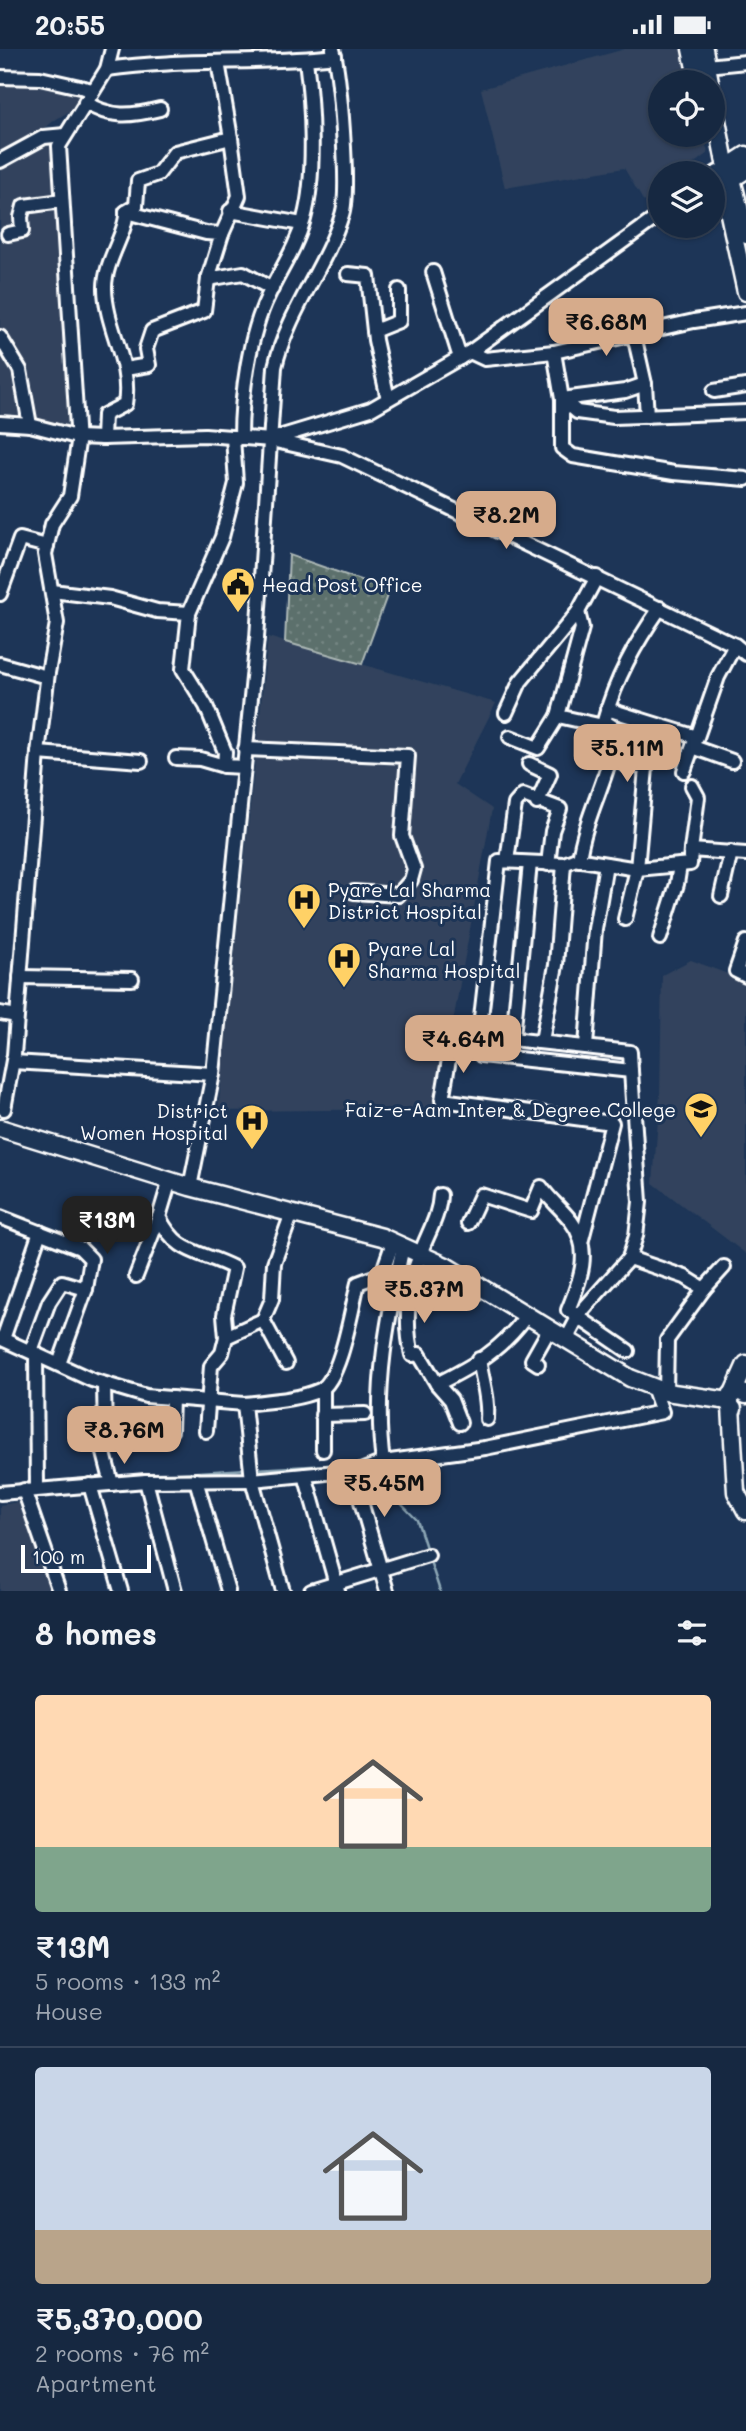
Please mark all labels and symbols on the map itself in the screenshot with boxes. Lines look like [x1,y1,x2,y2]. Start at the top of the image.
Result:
pin: ₹6.68M [549,299,663,358]
pin: ₹8.2M [457,491,555,551]
public building icon: Head Post Office [219,565,257,614]
place label: Head Post Office [262,572,422,597]
pin: ₹5.11M [570,725,684,784]
place label: Pyare Lal Sharma District Hospital [328,877,491,924]
hospital icon: Pyare Lal Sharma District Hospital [285,881,323,930]
place label: Pyare Lal Sharma Hospital [368,936,520,983]
hospital icon: Pyare Lal Sharma Hospital [325,940,363,989]
pin: ₹4.64M [406,1016,520,1075]
school or university icon: Faiz-e-Aam Inter & Degree College [682,1090,720,1139]
place label: Faiz-e-Aam Inter & Degree College [345,1097,676,1122]
place label: District Women Hospital [80,1098,228,1145]
hospital icon: District Women Hospital [233,1102,271,1151]
pin: ₹13M [66,1197,148,1256]
pin: ₹5.37M [367,1265,481,1325]
pin: ₹8.76M [67,1407,181,1466]
pin: ₹5.45M [327,1459,441,1519]
scale bar [21,1542,150,1574]

